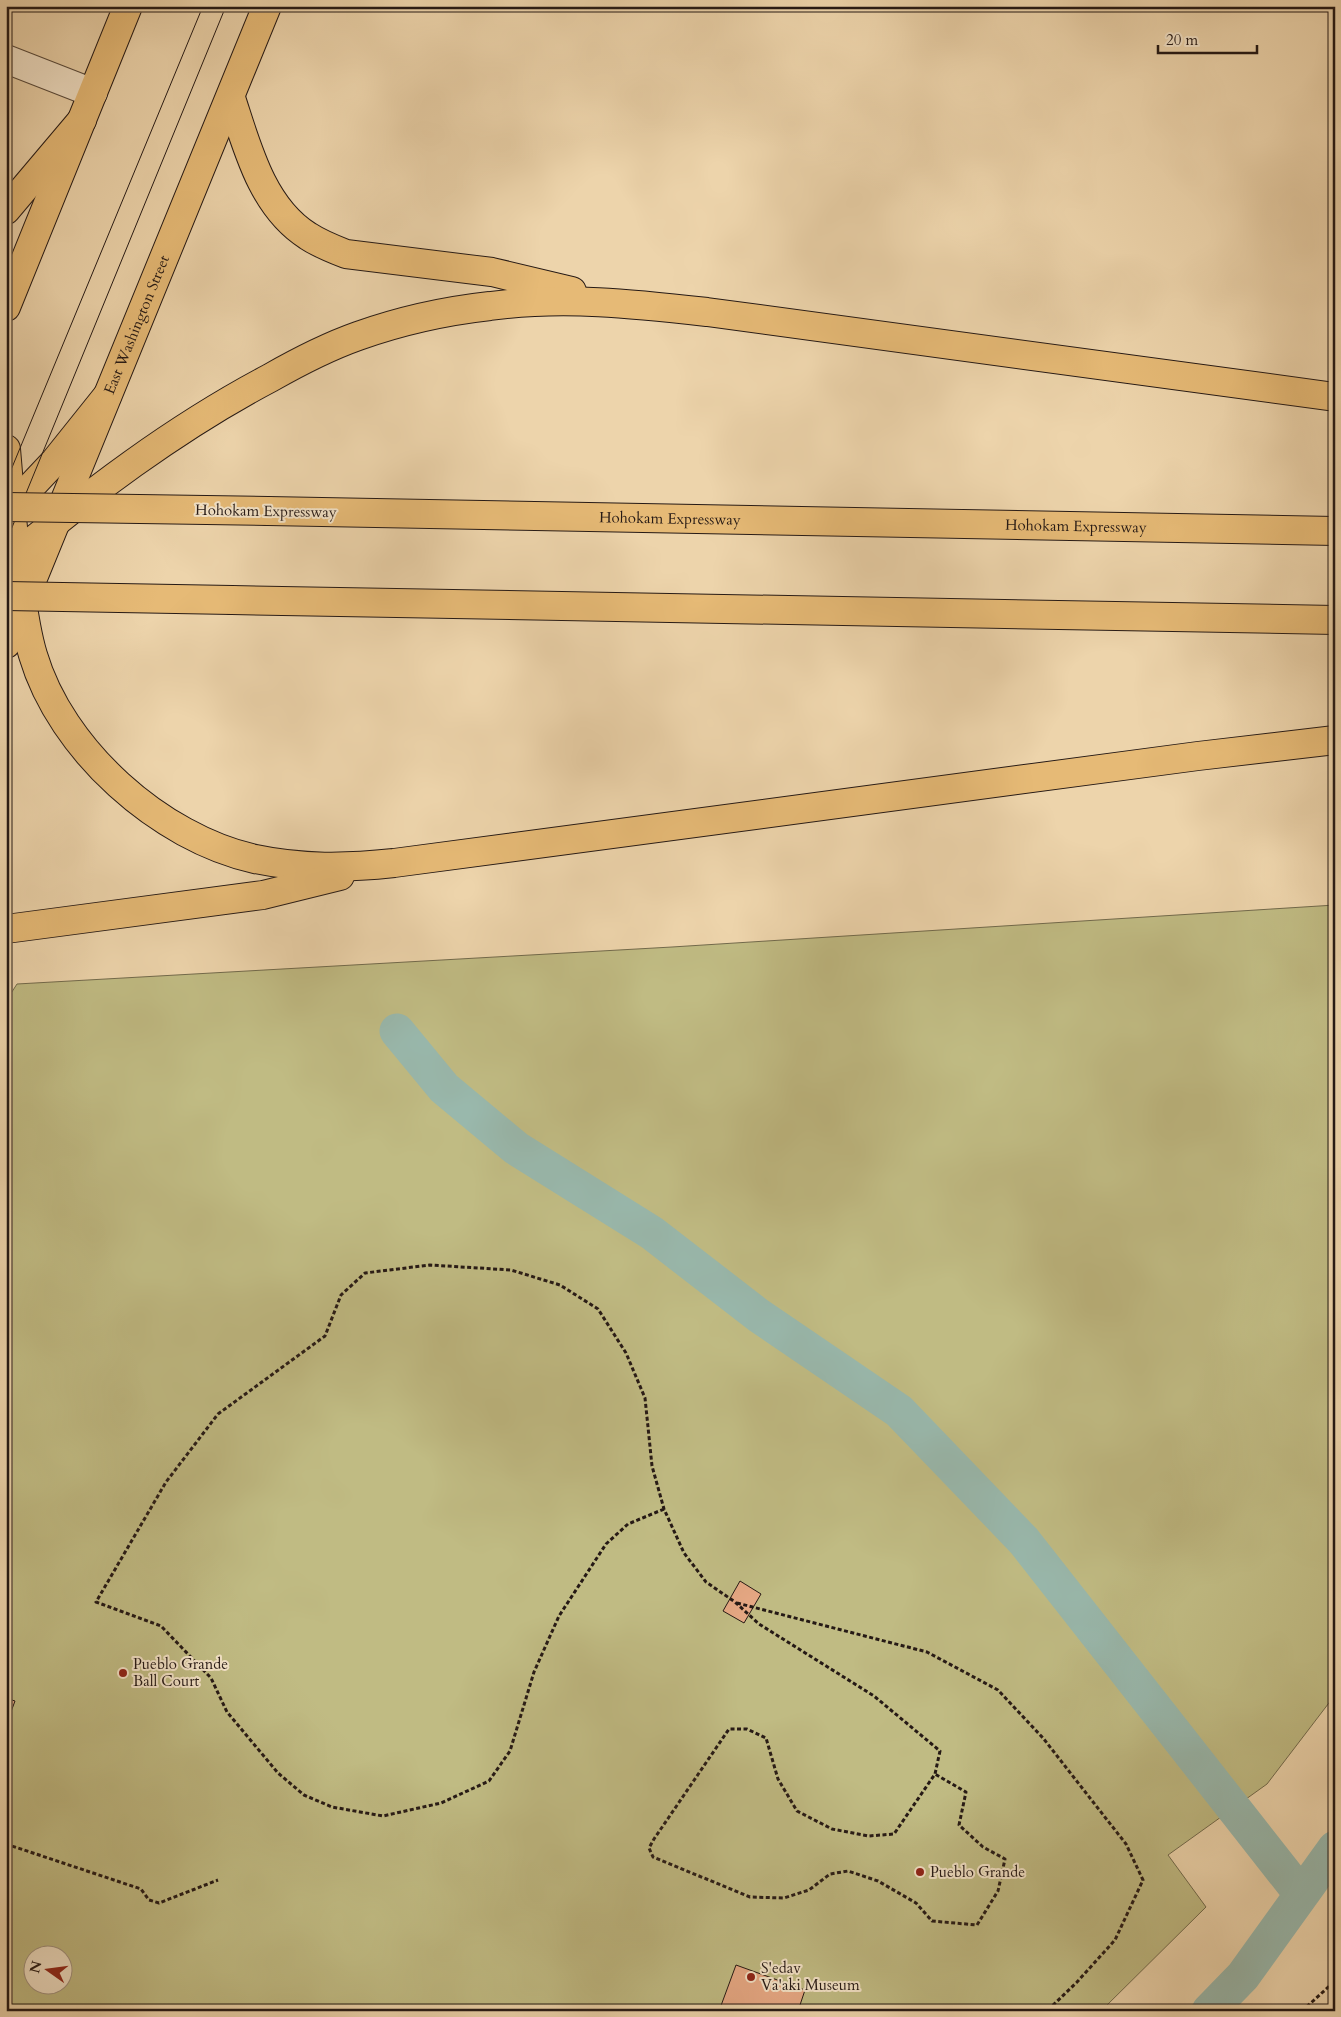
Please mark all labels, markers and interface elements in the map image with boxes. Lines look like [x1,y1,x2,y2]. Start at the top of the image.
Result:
scale bar [1158,22,1257,54]
text: 20 m [1166,30,1198,50]
street label: East Washington Street [99,252,174,397]
street label: Hohokam Expressway [195,500,337,522]
street label: Hohokam Expressway [599,507,741,530]
street label: Hohokam Expressway [1005,515,1147,537]
place label: Pueblo Grande Ball Court [133,1654,228,1691]
marker: Pueblo Grande Ball Court [117,1667,129,1679]
place label: Pueblo Grande [930,1862,1025,1882]
marker: Pueblo Grande [914,1866,926,1878]
north arrow [22,1944,72,1994]
place label: S'edav Va'aki Museum [761,1958,860,1995]
text: N [25,1959,47,1975]
marker: S'edav Va'aki Museum [745,1971,757,1983]

